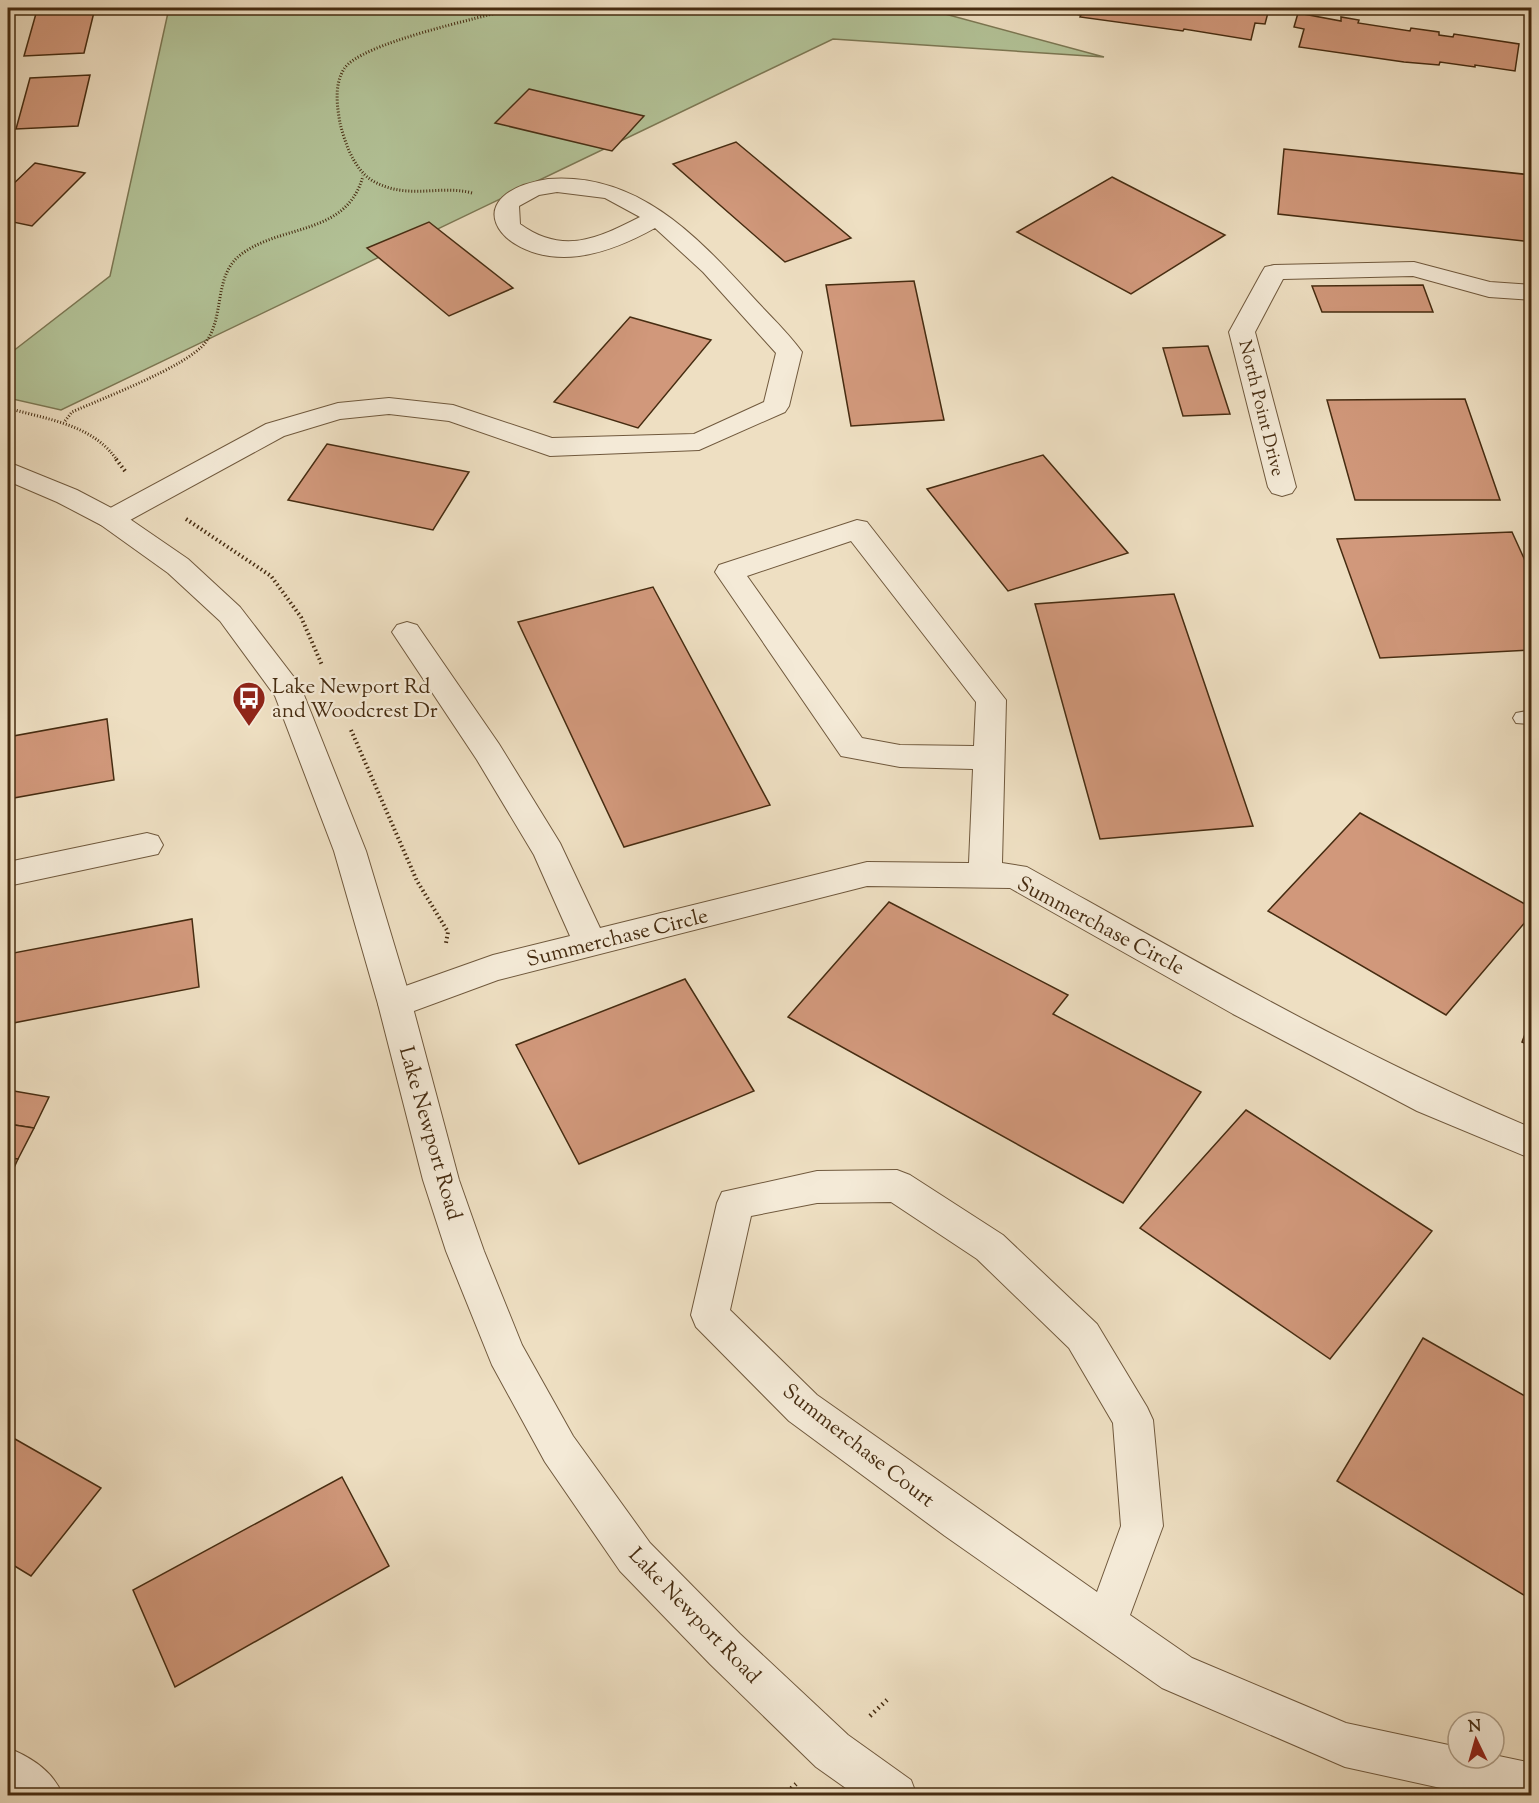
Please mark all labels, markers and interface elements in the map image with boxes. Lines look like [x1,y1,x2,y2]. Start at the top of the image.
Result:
street label: North Point Drive [1231,338,1290,479]
place label: Lake Newport Rd and Woodcrest Dr [272,673,438,727]
bus stop icon: Lake Newport Rd and Woodcrest Dr [231,680,267,727]
street label: Summerchase Circle [1011,870,1189,984]
street label: Summerchase Circle [524,902,711,976]
street label: Lake Newport Road [390,1043,468,1224]
street label: Summerchase Court [775,1378,940,1516]
street label: Lake Newport Road [621,1542,767,1691]
north arrow [1446,1710,1506,1770]
text: N [1468,1716,1482,1740]

